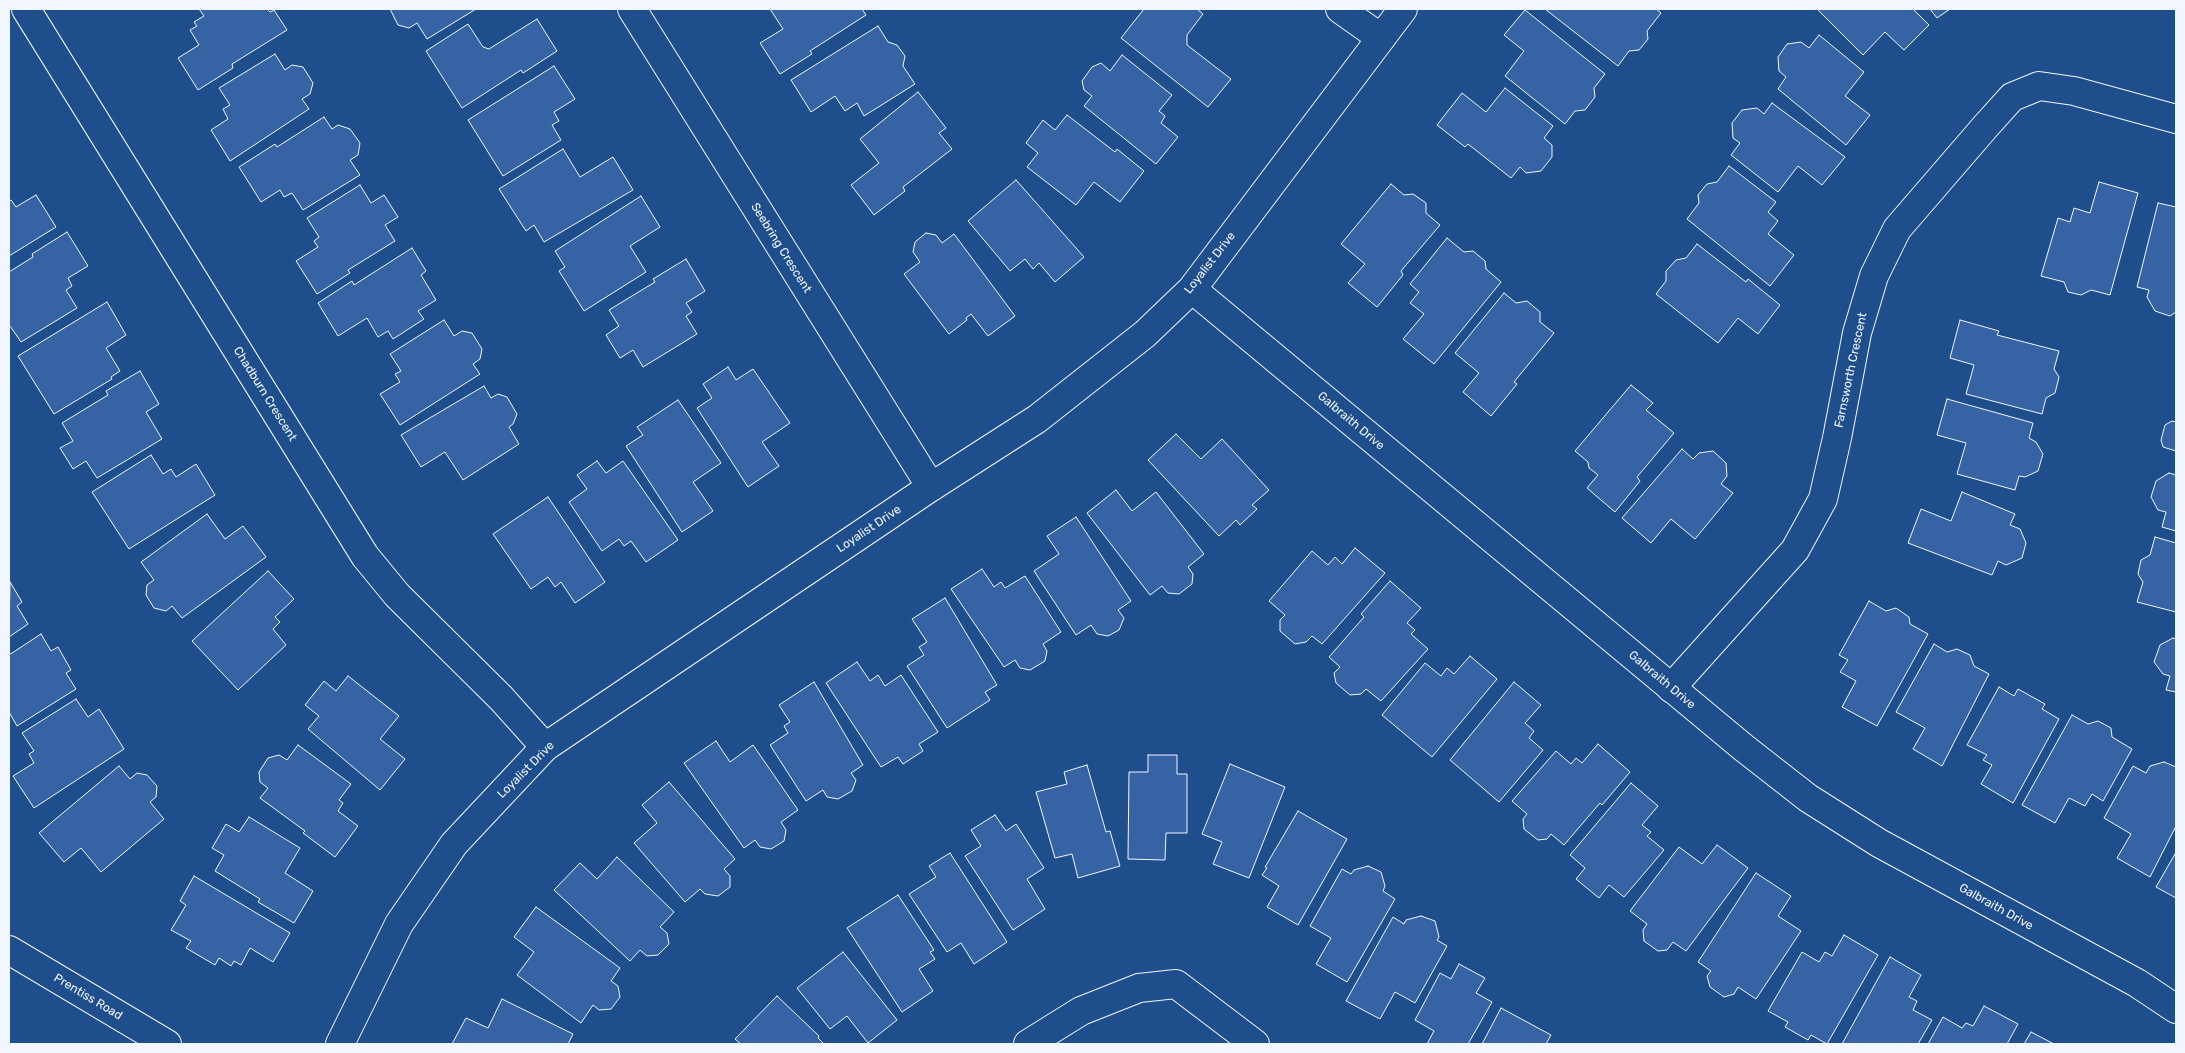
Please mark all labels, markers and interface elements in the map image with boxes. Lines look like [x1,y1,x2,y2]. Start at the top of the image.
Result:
street label: Seebring Crescent [748,200,814,296]
street label: Loyalist Drive [1181,229,1239,297]
street label: Farnsworth Crescent [1832,311,1870,429]
street label: Chadburn Crescent [230,344,300,444]
street label: Galbraith Drive [1315,389,1387,453]
street label: Loyalist Drive [834,502,904,556]
street label: Galbraith Drive [1626,648,1698,712]
street label: Loyalist Drive [494,738,558,802]
street label: Galbraith Drive [1956,881,2036,933]
street label: Prentiss Road [51,971,125,1023]

